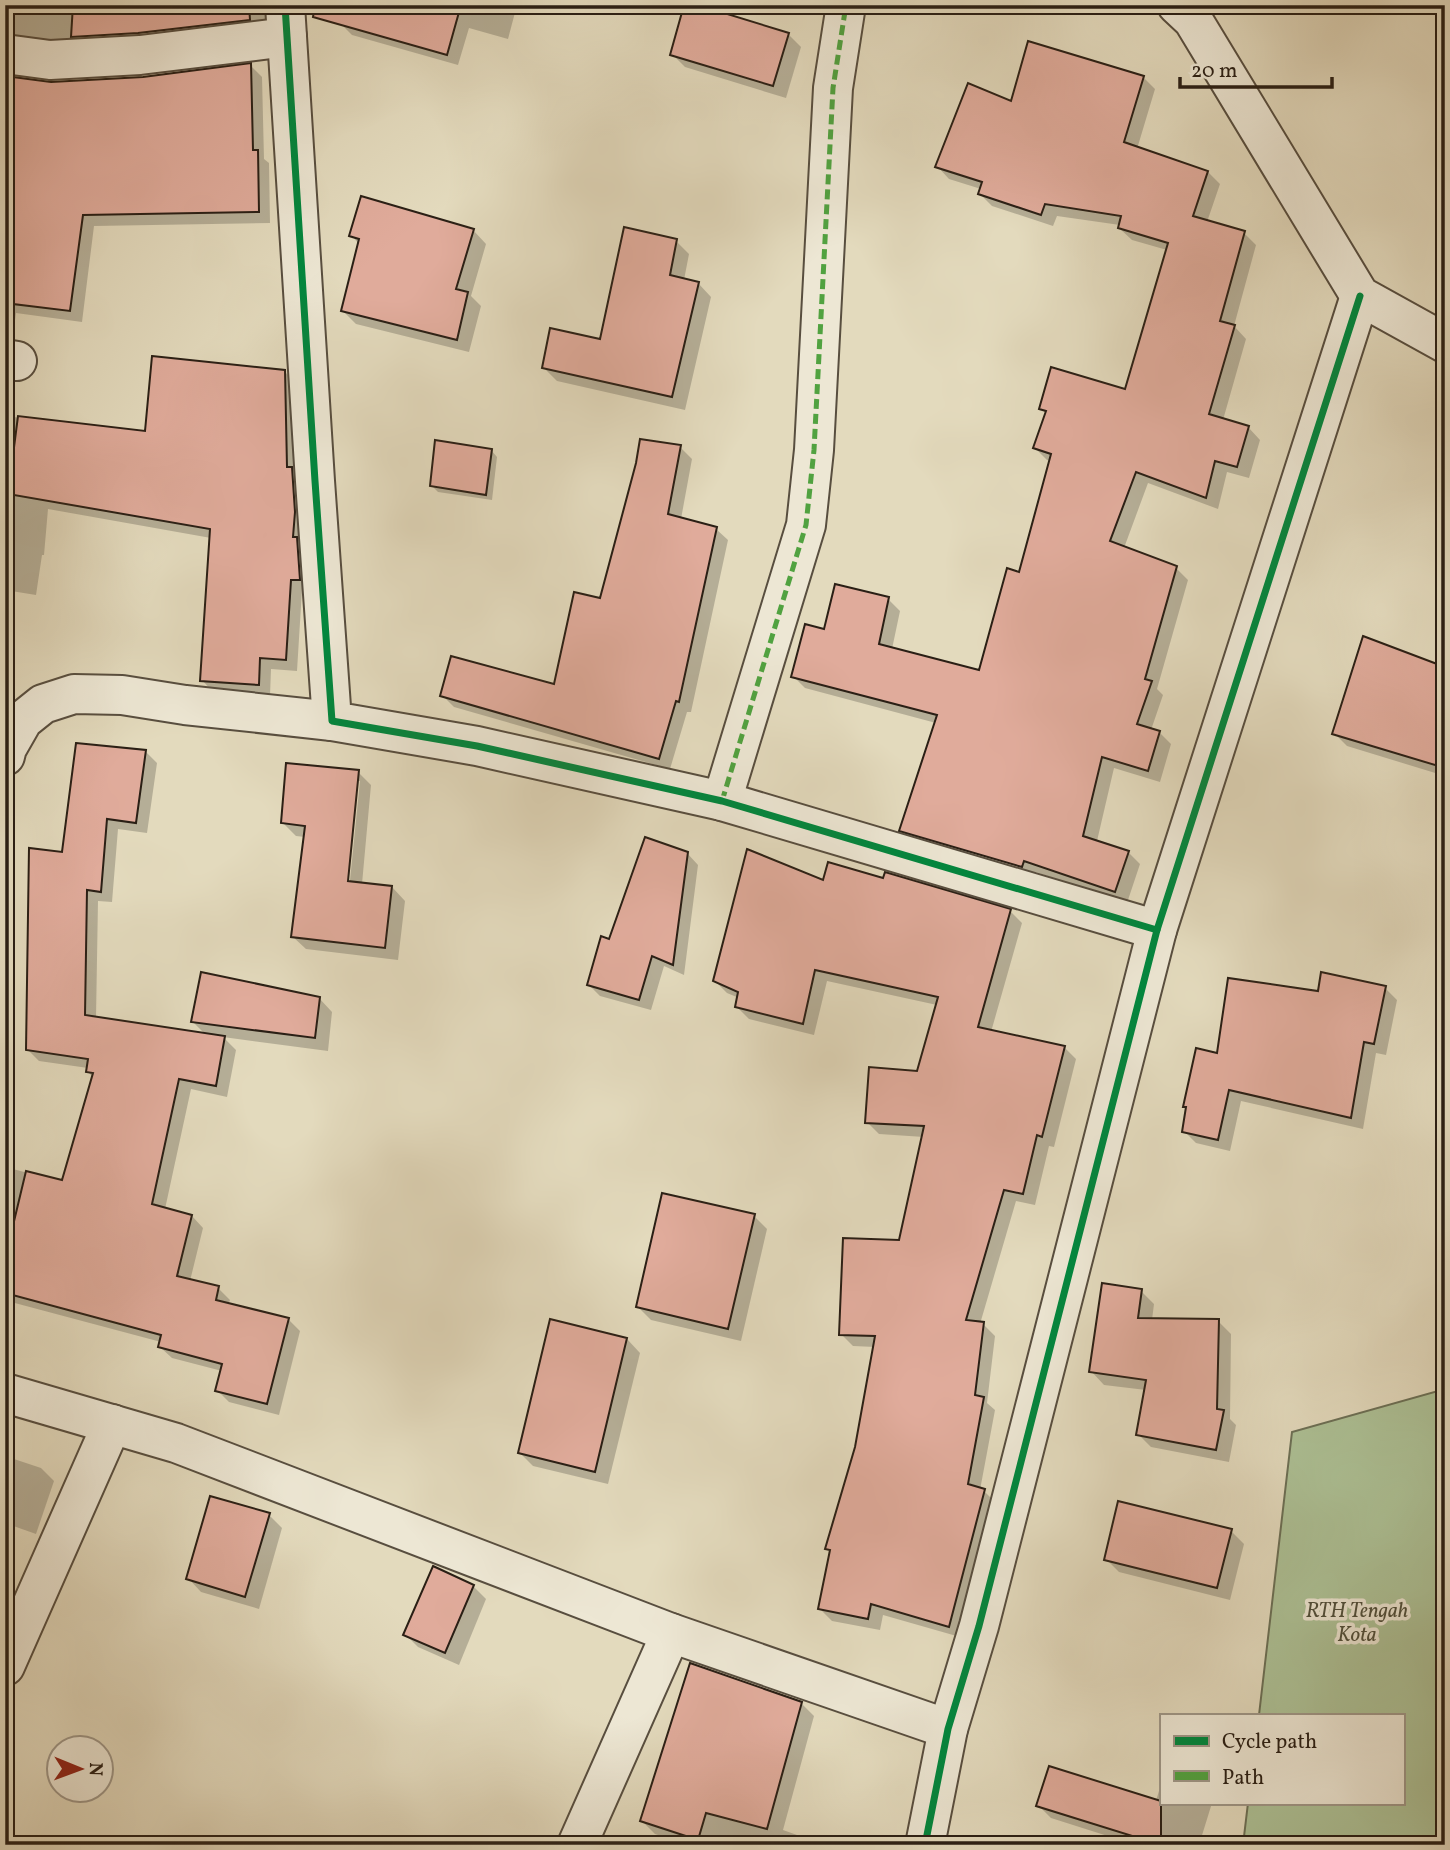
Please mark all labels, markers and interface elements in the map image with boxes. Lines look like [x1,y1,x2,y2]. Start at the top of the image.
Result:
scale bar [1180,46,1333,90]
text: 20 m [1191,57,1237,86]
park label: RTH Tengah Kota [1306,1597,1408,1650]
legend [1160,1714,1404,1804]
text: Cycle path [1222,1728,1317,1757]
north arrow [46,1734,116,1804]
text: N [82,1762,108,1777]
text: Path [1222,1764,1264,1793]

